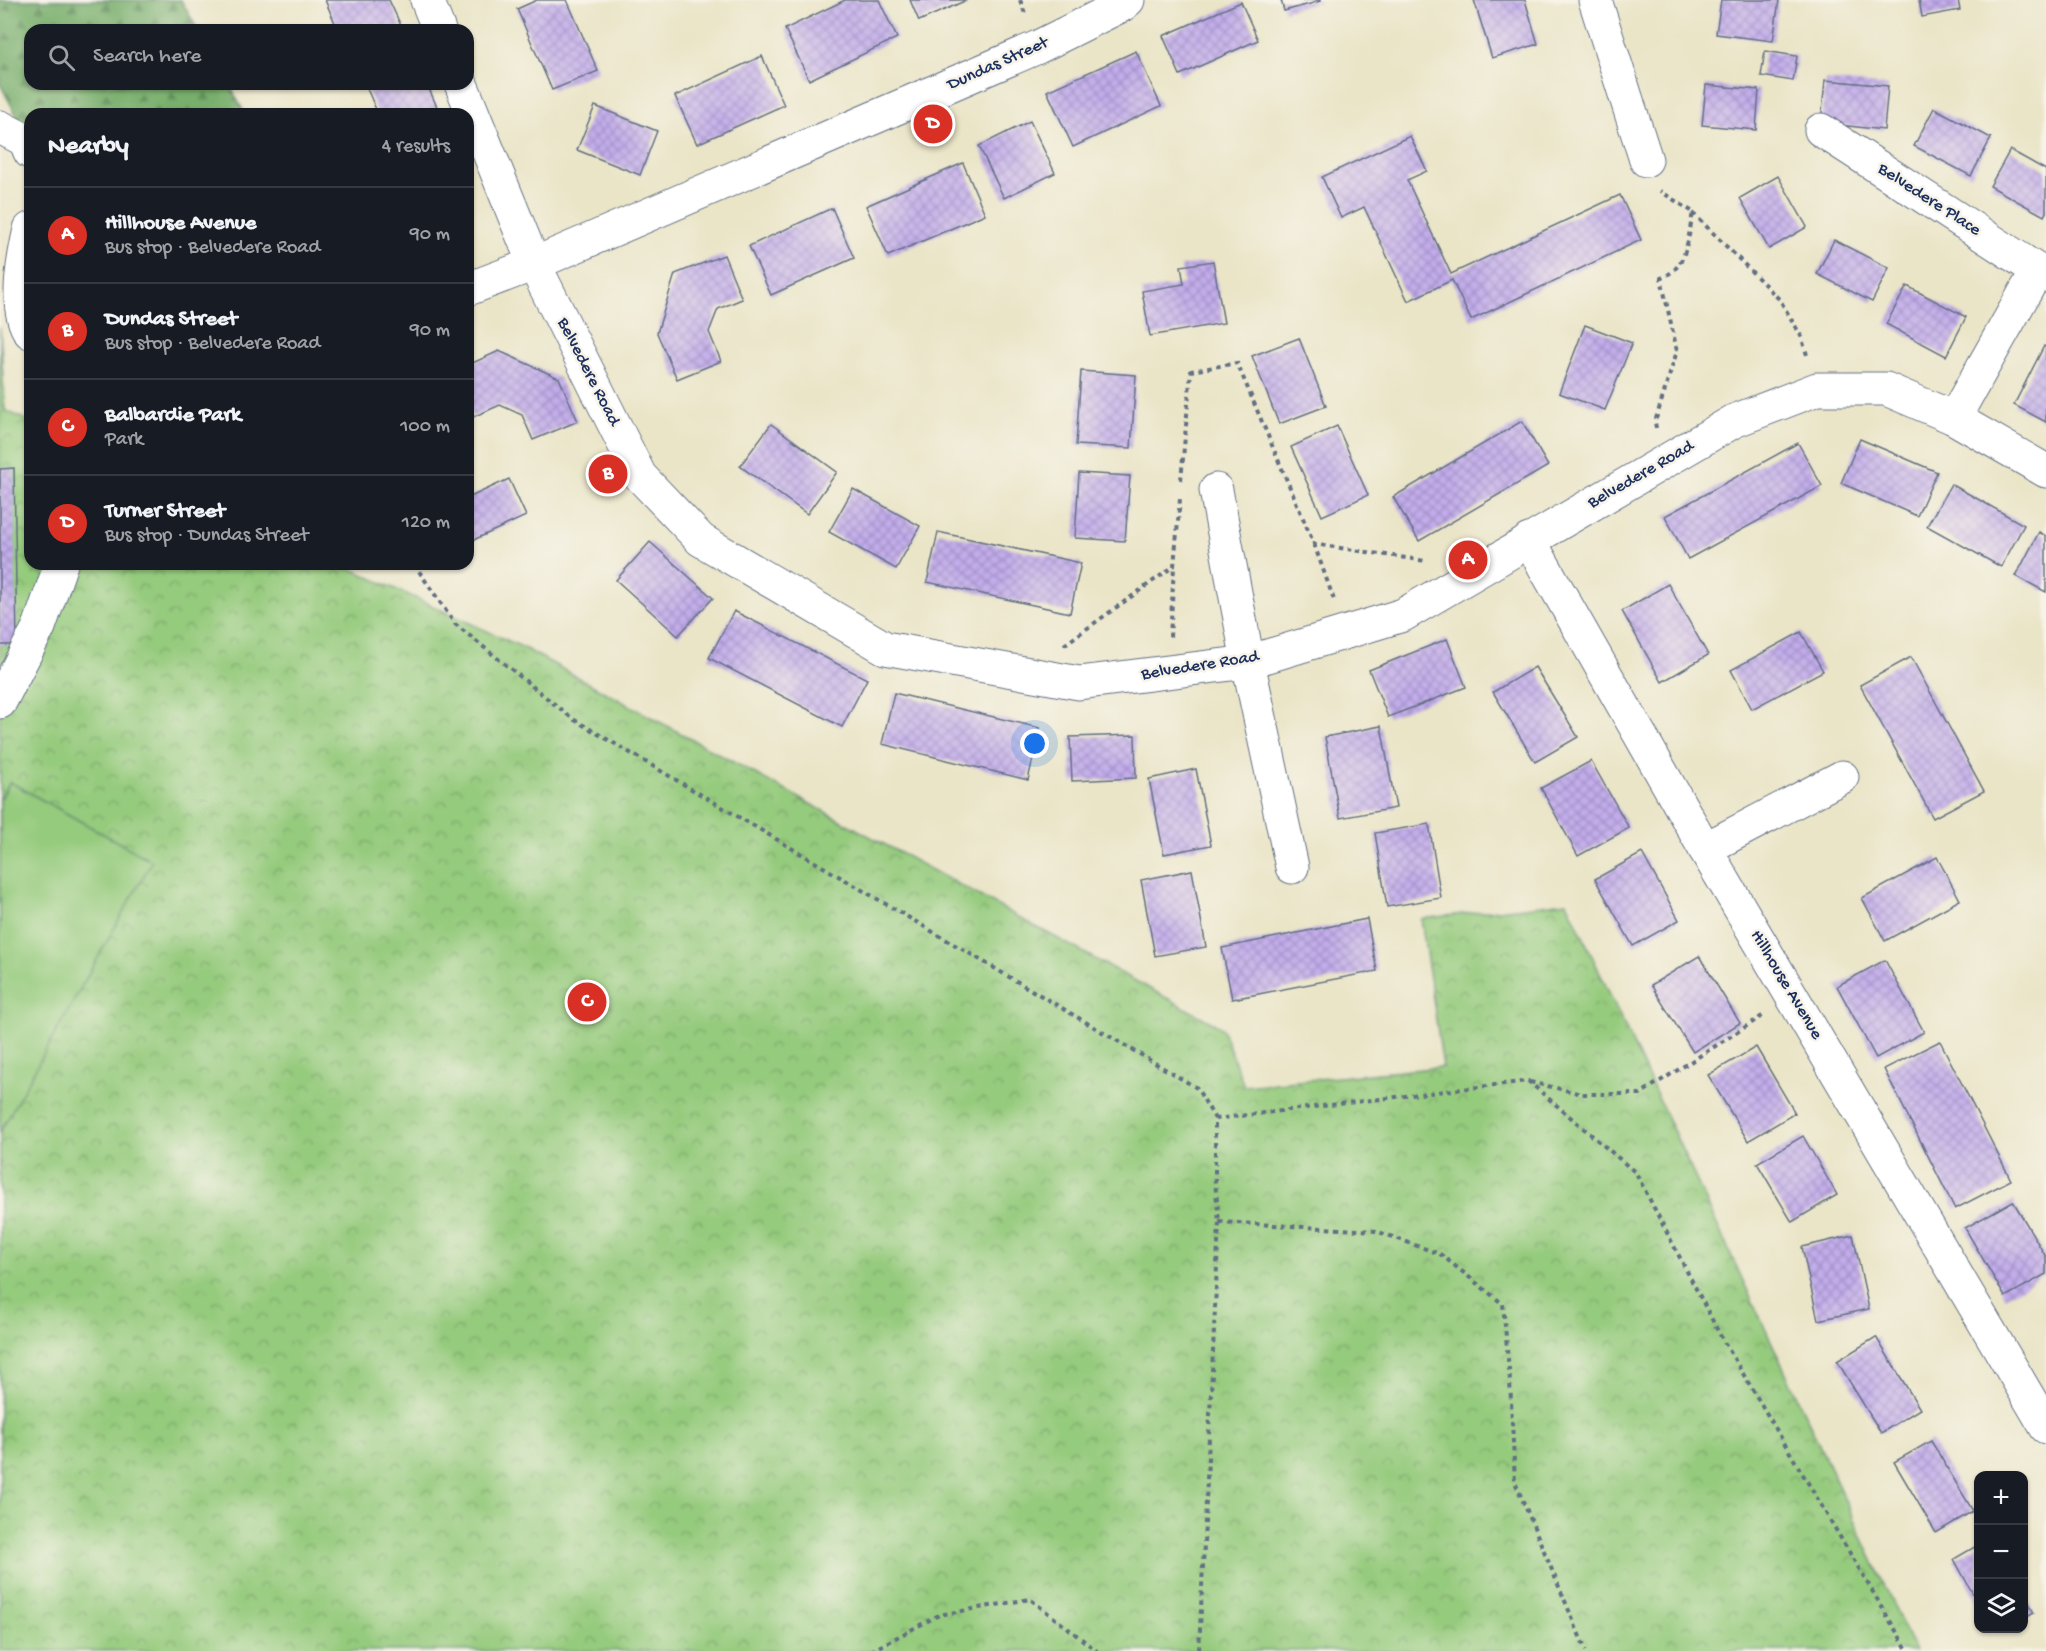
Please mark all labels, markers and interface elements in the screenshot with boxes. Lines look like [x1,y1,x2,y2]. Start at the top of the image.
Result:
search box [24,24,474,90]
street label: Dundas Street [943,32,1053,96]
icon: search [45,41,78,74]
text: Search here [93,44,201,70]
pin: D [914,102,952,146]
text: Nearby [48,132,129,163]
text: 4 results [382,136,450,159]
street label: Belvedere Place [1873,158,1985,242]
text: Hillhouse Avenue [105,211,256,237]
text: A [62,224,73,247]
text: 90 m [410,224,450,247]
text: Bus stop · Belvedere Road [105,237,320,260]
text: Dundas Street [105,307,237,333]
street label: Belvedere Road [551,313,625,431]
text: B [62,320,73,343]
text: 90 m [410,320,450,343]
text: Bus stop · Belvedere Road [105,333,320,356]
text: Balbardie Park [105,403,241,429]
text: C [62,416,73,439]
text: 100 m [400,416,450,439]
text: Park [105,429,143,452]
street label: Belvedere Road [1583,435,1699,514]
pin: B [588,452,628,496]
text: Turner Street [105,499,225,525]
text: D [61,512,74,535]
text: 120 m [402,512,450,535]
text: Bus stop · Dundas Street [105,525,308,548]
pin: A [1448,538,1488,582]
street label: Belvedere Road [1139,646,1262,686]
your location [1020,729,1049,758]
street label: Hillhouse Avenue [1745,927,1827,1044]
pin: C [568,980,606,1024]
map controls [1974,1471,2028,1633]
button: + [1974,1471,2028,1525]
button: − [1974,1525,2028,1579]
button: layers [1974,1579,2028,1633]

